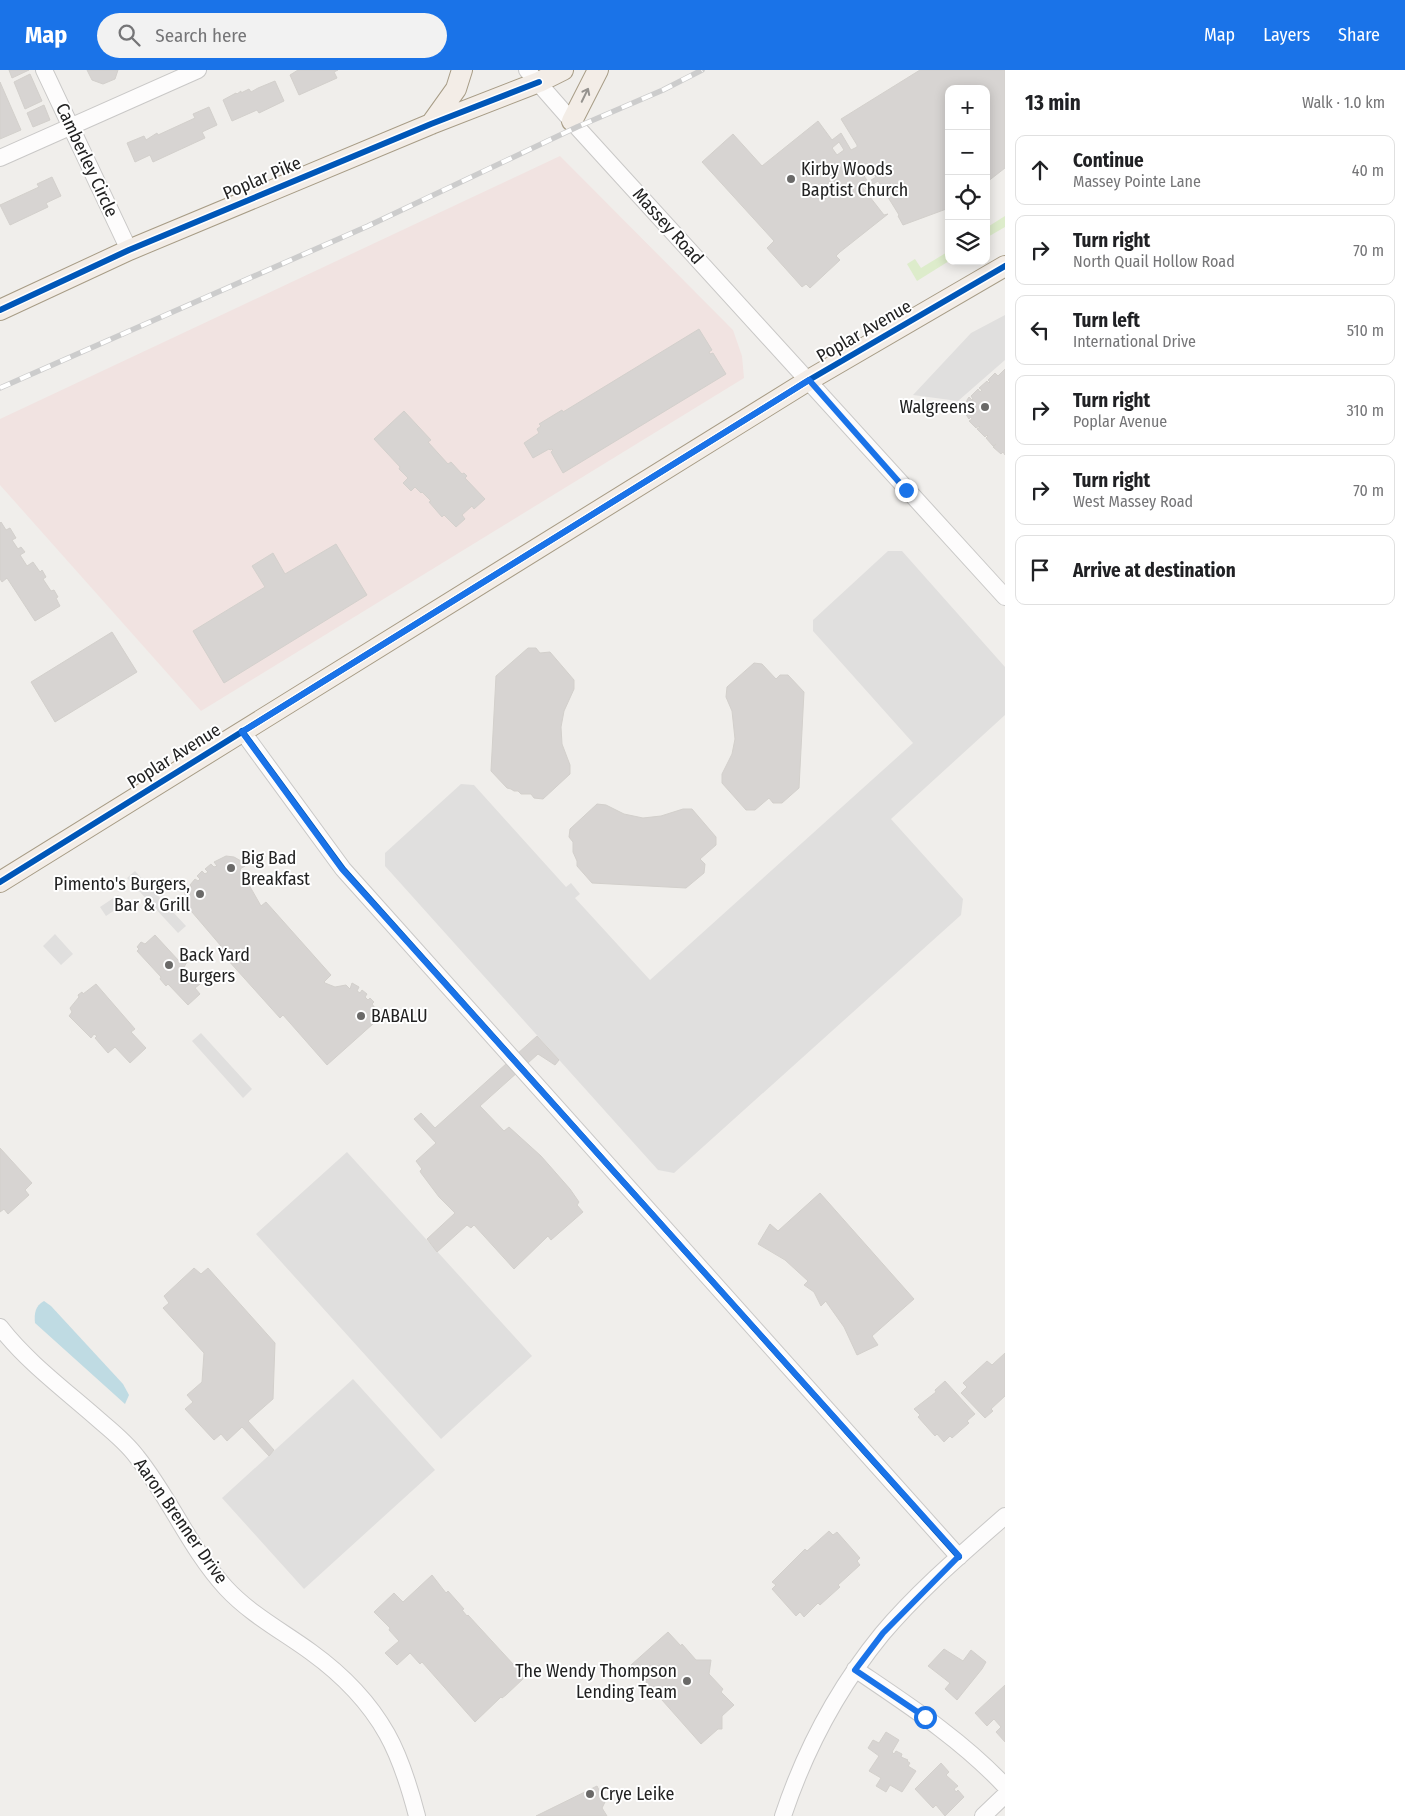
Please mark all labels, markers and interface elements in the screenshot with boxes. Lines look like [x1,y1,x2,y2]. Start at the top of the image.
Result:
search box [97,13,447,58]
text: Map [25,21,67,49]
icon: search [115,21,143,49]
text: Search here [155,24,247,47]
text: Map [1204,24,1235,46]
text: Layers [1263,24,1310,46]
text: Share [1338,24,1380,46]
map controls [945,85,990,265]
button: + [945,85,990,130]
one-way arrow [580,88,590,103]
text: 13 min [1025,90,1081,116]
text: Walk · 1.0 km [1302,93,1385,112]
street label: Camberley Circle [51,100,123,220]
button: − [945,130,990,175]
text: Continue [1073,149,1144,172]
street label: Poplar Pike [220,152,305,204]
icon: ahead [1026,156,1054,184]
place label: Kirby Woods Baptist Church [801,158,908,201]
text: 40 m [1352,161,1384,180]
text: Massey Pointe Lane [1073,172,1201,191]
marker: Kirby Woods Baptist Church [785,173,797,185]
button: locate [945,175,990,220]
street label: Massey Road [628,183,708,269]
button: layers [945,220,990,265]
text: Turn right [1073,229,1150,252]
icon: right [1026,236,1054,264]
text: 70 m [1353,241,1384,260]
text: North Quail Hollow Road [1073,252,1235,271]
street label: Poplar Avenue [813,295,915,367]
text: Turn left [1073,309,1140,332]
icon: left [1026,316,1054,344]
text: 510 m [1347,321,1384,340]
text: International Drive [1073,332,1196,351]
text: Turn right [1073,389,1150,412]
place label: Walgreens [899,396,975,418]
icon: right [1026,396,1054,424]
marker: Walgreens [979,401,991,413]
text: 310 m [1347,401,1384,420]
text: Poplar Avenue [1073,412,1167,431]
text: Turn right [1073,469,1150,492]
icon: right [1026,476,1054,504]
route end [895,479,918,502]
text: 70 m [1353,481,1384,500]
text: West Massey Road [1073,492,1193,511]
icon: arrive [1026,556,1054,584]
text: Arrive at destination [1073,559,1236,582]
street label: Poplar Avenue [123,719,225,793]
place label: Big Bad Breakfast [241,847,310,890]
marker: Big Bad Breakfast [225,862,237,874]
place label: Pimento's Burgers, Bar & Grill [54,873,190,916]
marker: Pimento's Burgers, Bar & Grill [194,888,206,900]
place label: Back Yard Burgers [179,944,250,987]
marker: Back Yard Burgers [163,959,175,971]
place label: BABALU [371,1005,428,1027]
marker: BABALU [355,1010,367,1022]
street label: Aaron Brenner Drive [129,1454,233,1588]
place label: The Wendy Thompson Lending Team [515,1660,677,1703]
marker: The Wendy Thompson Lending Team [681,1675,693,1687]
route start [914,1706,937,1729]
place label: Crye Leike [600,1783,674,1805]
marker: Crye Leike [584,1788,596,1800]

